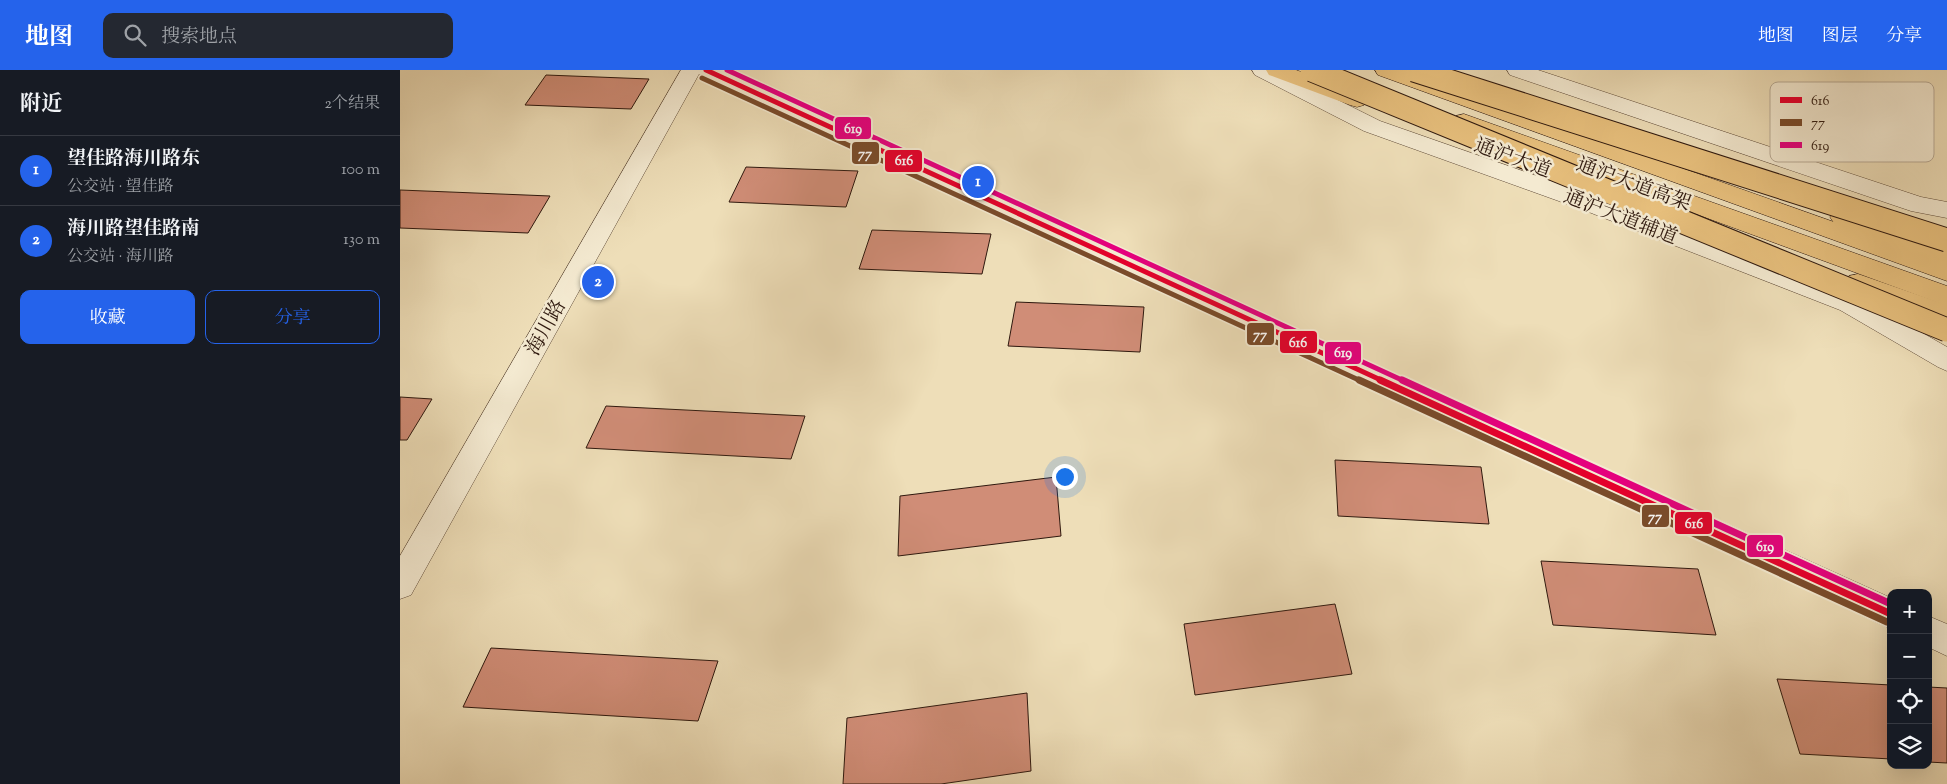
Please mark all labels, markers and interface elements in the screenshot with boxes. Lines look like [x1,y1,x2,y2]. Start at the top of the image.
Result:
search box [103,13,453,58]
text: 地图 [25,21,73,55]
icon: search [121,21,149,49]
text: 搜索地点 [161,24,237,51]
text: 地图 [1758,24,1794,50]
text: 图层 [1822,24,1858,50]
text: 分享 [1886,24,1922,50]
legend [1770,82,1934,162]
text: 附近 [20,90,62,120]
text: 616 [1811,92,1830,112]
text: 2个结果 [325,93,380,116]
text: 77 [1811,114,1825,134]
line badge: 619 [834,116,872,140]
text: 619 [844,120,862,140]
street label: 通沪大道 [1470,132,1555,187]
text: 619 [1811,137,1829,157]
line badge: 77 [851,141,880,165]
text: 77 [858,145,873,165]
text: 望佳路海川路东 [67,146,200,173]
line badge: 616 [884,149,923,173]
street label: 通沪大道高架 [1572,151,1694,219]
text: 616 [895,152,913,172]
text: 1 [33,159,39,182]
text: 100 m [341,159,380,182]
pin: 1 [962,163,994,201]
text: 公交站 · 望佳路 [67,176,174,199]
street label: 通沪大道辅道 [1559,183,1681,253]
text: 海川路望佳路南 [67,216,200,243]
text: 2 [32,229,40,252]
text: 130 m [343,229,380,252]
text: 公交站 · 海川路 [67,246,174,269]
pin: 2 [582,263,614,301]
button: 收藏 [20,290,195,344]
button: 分享 [205,290,380,344]
street label: 海川路 [520,295,574,361]
line badge: 77 [1246,322,1275,346]
text: 77 [1253,326,1268,346]
line badge: 616 [1279,330,1318,354]
text: 616 [1289,334,1307,354]
line badge: 619 [1324,341,1362,365]
text: 619 [1334,344,1352,364]
your location [1052,464,1078,490]
line badge: 77 [1641,504,1670,528]
text: 77 [1648,508,1663,528]
line badge: 616 [1674,511,1713,535]
text: 616 [1685,515,1703,535]
line badge: 619 [1746,534,1784,558]
text: 619 [1756,538,1774,558]
map controls [1887,589,1932,769]
button: + [1887,589,1932,634]
button: − [1887,634,1932,679]
button: locate [1887,679,1932,724]
button: layers [1887,724,1932,769]

